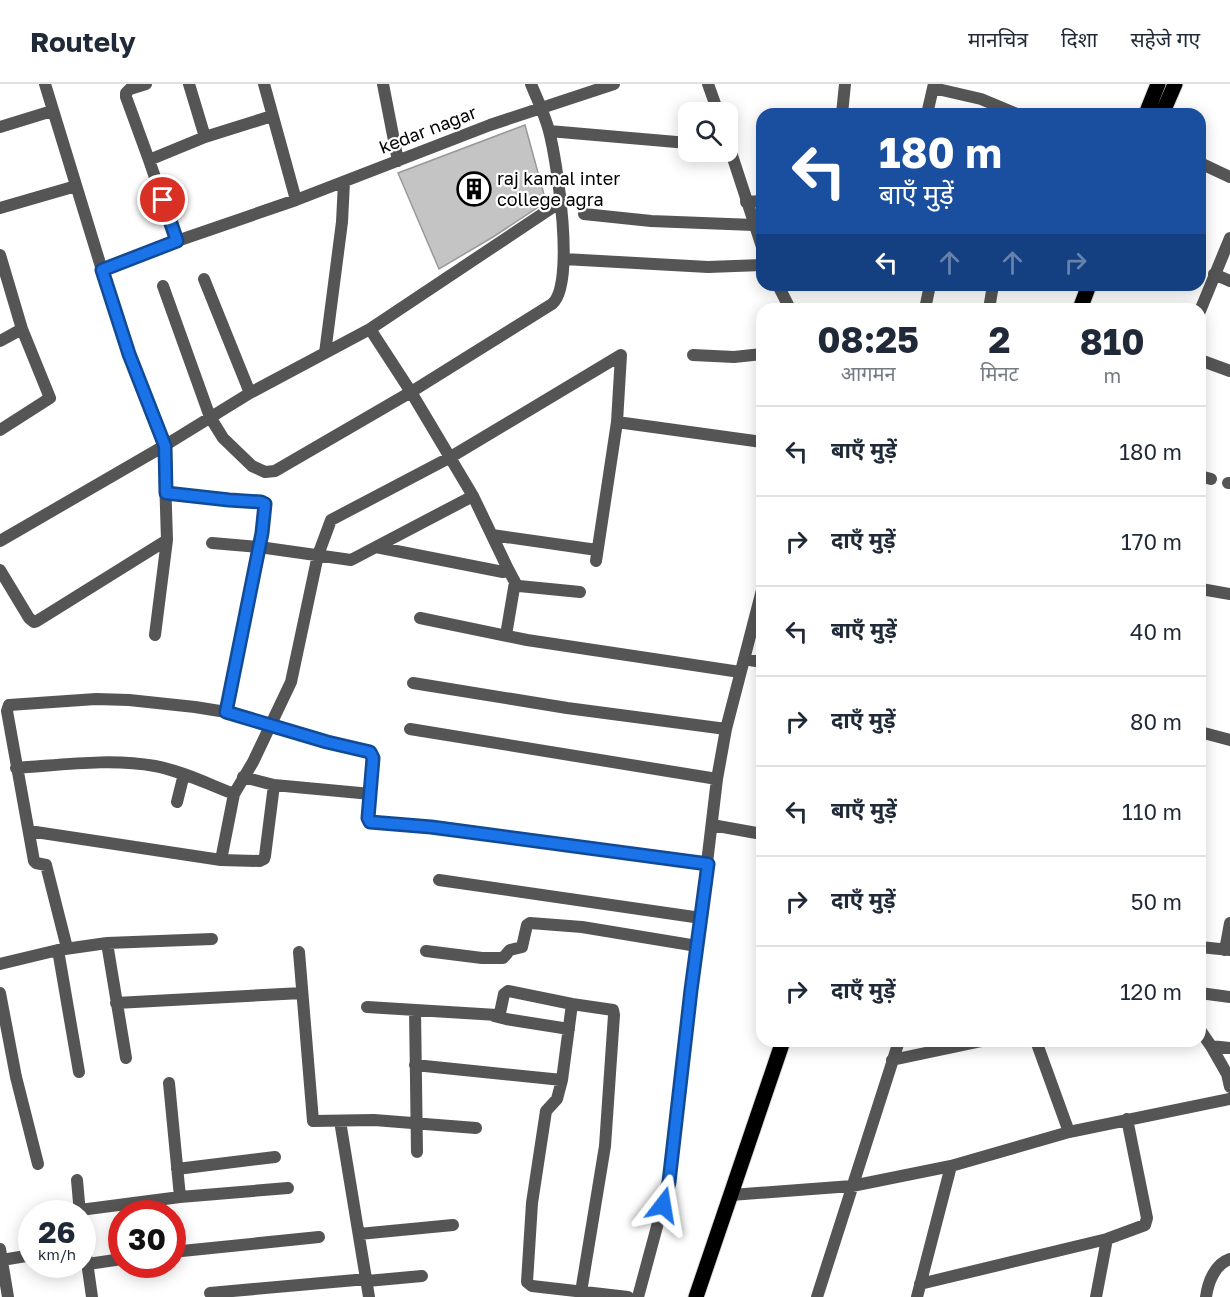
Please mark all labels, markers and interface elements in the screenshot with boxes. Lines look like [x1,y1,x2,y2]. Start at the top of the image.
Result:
text: Routely [30,25,136,58]
text: मानचित्र [968,26,1028,52]
text: दिशा [1061,26,1097,52]
text: सहेजे गए [1130,26,1200,52]
street label: kedar nagar [376,100,479,158]
map controls [678,102,738,162]
button: search [678,102,738,162]
text: 180 m [879,127,1002,177]
icon: left [780,132,858,210]
place label: raj kamal inter college agra [497,167,620,210]
building icon: raj kamal inter college agra [456,171,492,207]
pin [137,174,188,225]
text: बाएँ मुड़ें [879,178,954,210]
icon: arrive [146,183,179,216]
icon: left [870,246,903,279]
icon: ahead [933,246,966,279]
icon: ahead [996,246,1029,279]
icon: right [1059,246,1092,279]
text: 08:25 [817,318,919,361]
text: 2 [988,318,1010,361]
text: 810 [1080,320,1145,363]
text: आगमन [841,361,896,385]
text: मिनट [980,361,1019,385]
text: m [1103,363,1121,387]
icon: left [780,435,813,468]
text: बाएँ मुड़ें [831,436,897,463]
text: 180 m [1119,438,1182,465]
icon: right [780,525,813,558]
text: दाएँ मुड़ें [831,526,896,553]
text: 170 m [1121,528,1182,555]
icon: left [780,615,813,648]
text: बाएँ मुड़ें [831,616,897,643]
text: 40 m [1130,618,1182,645]
icon: right [780,705,813,738]
text: दाएँ मुड़ें [831,706,896,733]
text: 80 m [1130,708,1182,735]
icon: left [780,795,813,828]
text: बाएँ मुड़ें [831,796,897,823]
text: 110 m [1122,798,1182,825]
icon: right [780,885,813,918]
text: दाएँ मुड़ें [831,886,896,913]
text: 50 m [1131,888,1182,915]
icon: right [780,975,813,1008]
text: दाएँ मुड़ें [831,976,896,1003]
text: 120 m [1120,978,1182,1005]
position arrow [631,1173,695,1237]
speed limit sign: 30 [108,1200,186,1278]
text: 26 [38,1214,76,1250]
text: km/h [38,1245,76,1263]

